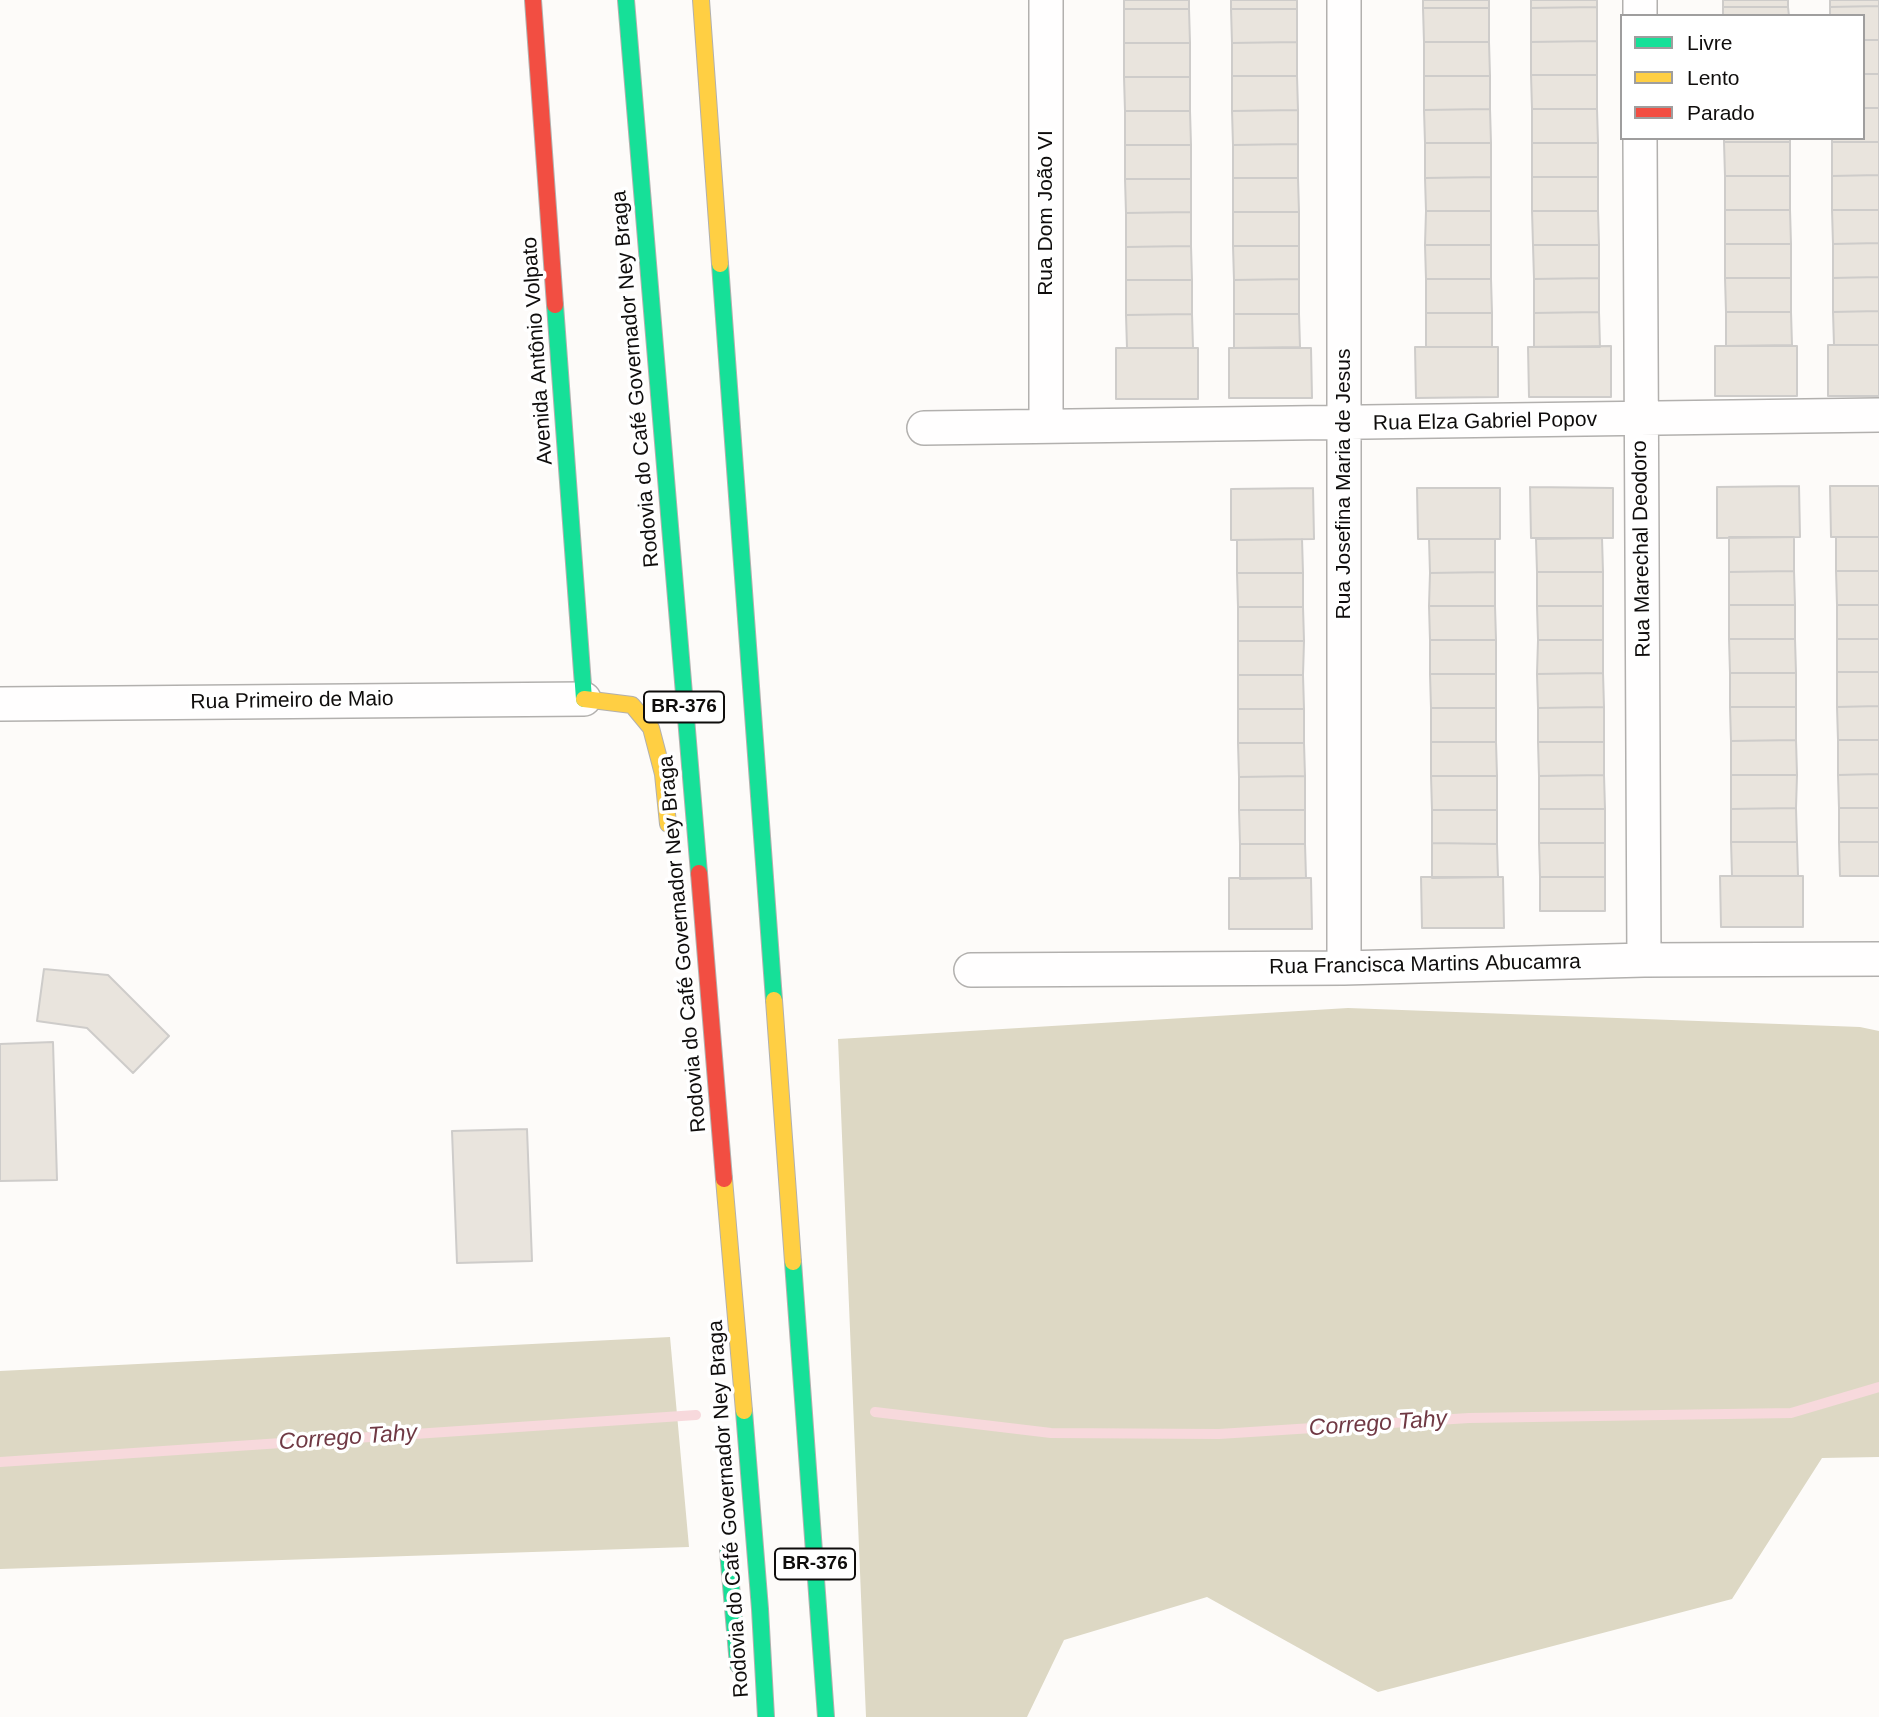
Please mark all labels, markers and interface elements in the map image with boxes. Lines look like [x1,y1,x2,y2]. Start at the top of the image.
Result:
legend [1620,14,1865,140]
text: Livre [1687,31,1733,54]
text: Lento [1687,66,1740,89]
text: Parado [1687,101,1755,124]
street label: Rua Dom João VI [1033,130,1059,296]
street label: Rodovia do Café Governador Ney Braga [607,190,665,568]
street label: Avenida Antônio Volpato [517,236,559,466]
street label: Rua Josefina Maria de Jesus [1331,349,1357,619]
street label: Rua Elza Gabriel Popov [1373,407,1597,437]
street label: Rua Marechal Deodoro [1628,440,1656,658]
street label: Rua Primeiro de Maio [190,687,394,715]
road number: BR-376 [644,692,724,722]
street label: Rodovia do Café Governador Ney Braga [654,755,712,1133]
street label: Rua Francisca Martins Abucamra [1269,950,1581,980]
street label: Rodovia do Café Governador Ney Braga [703,1319,755,1699]
water label: Corrego Tahy [1308,1405,1448,1443]
water label: Corrego Tahy [278,1419,418,1457]
road number: BR-376 [775,1548,855,1580]

